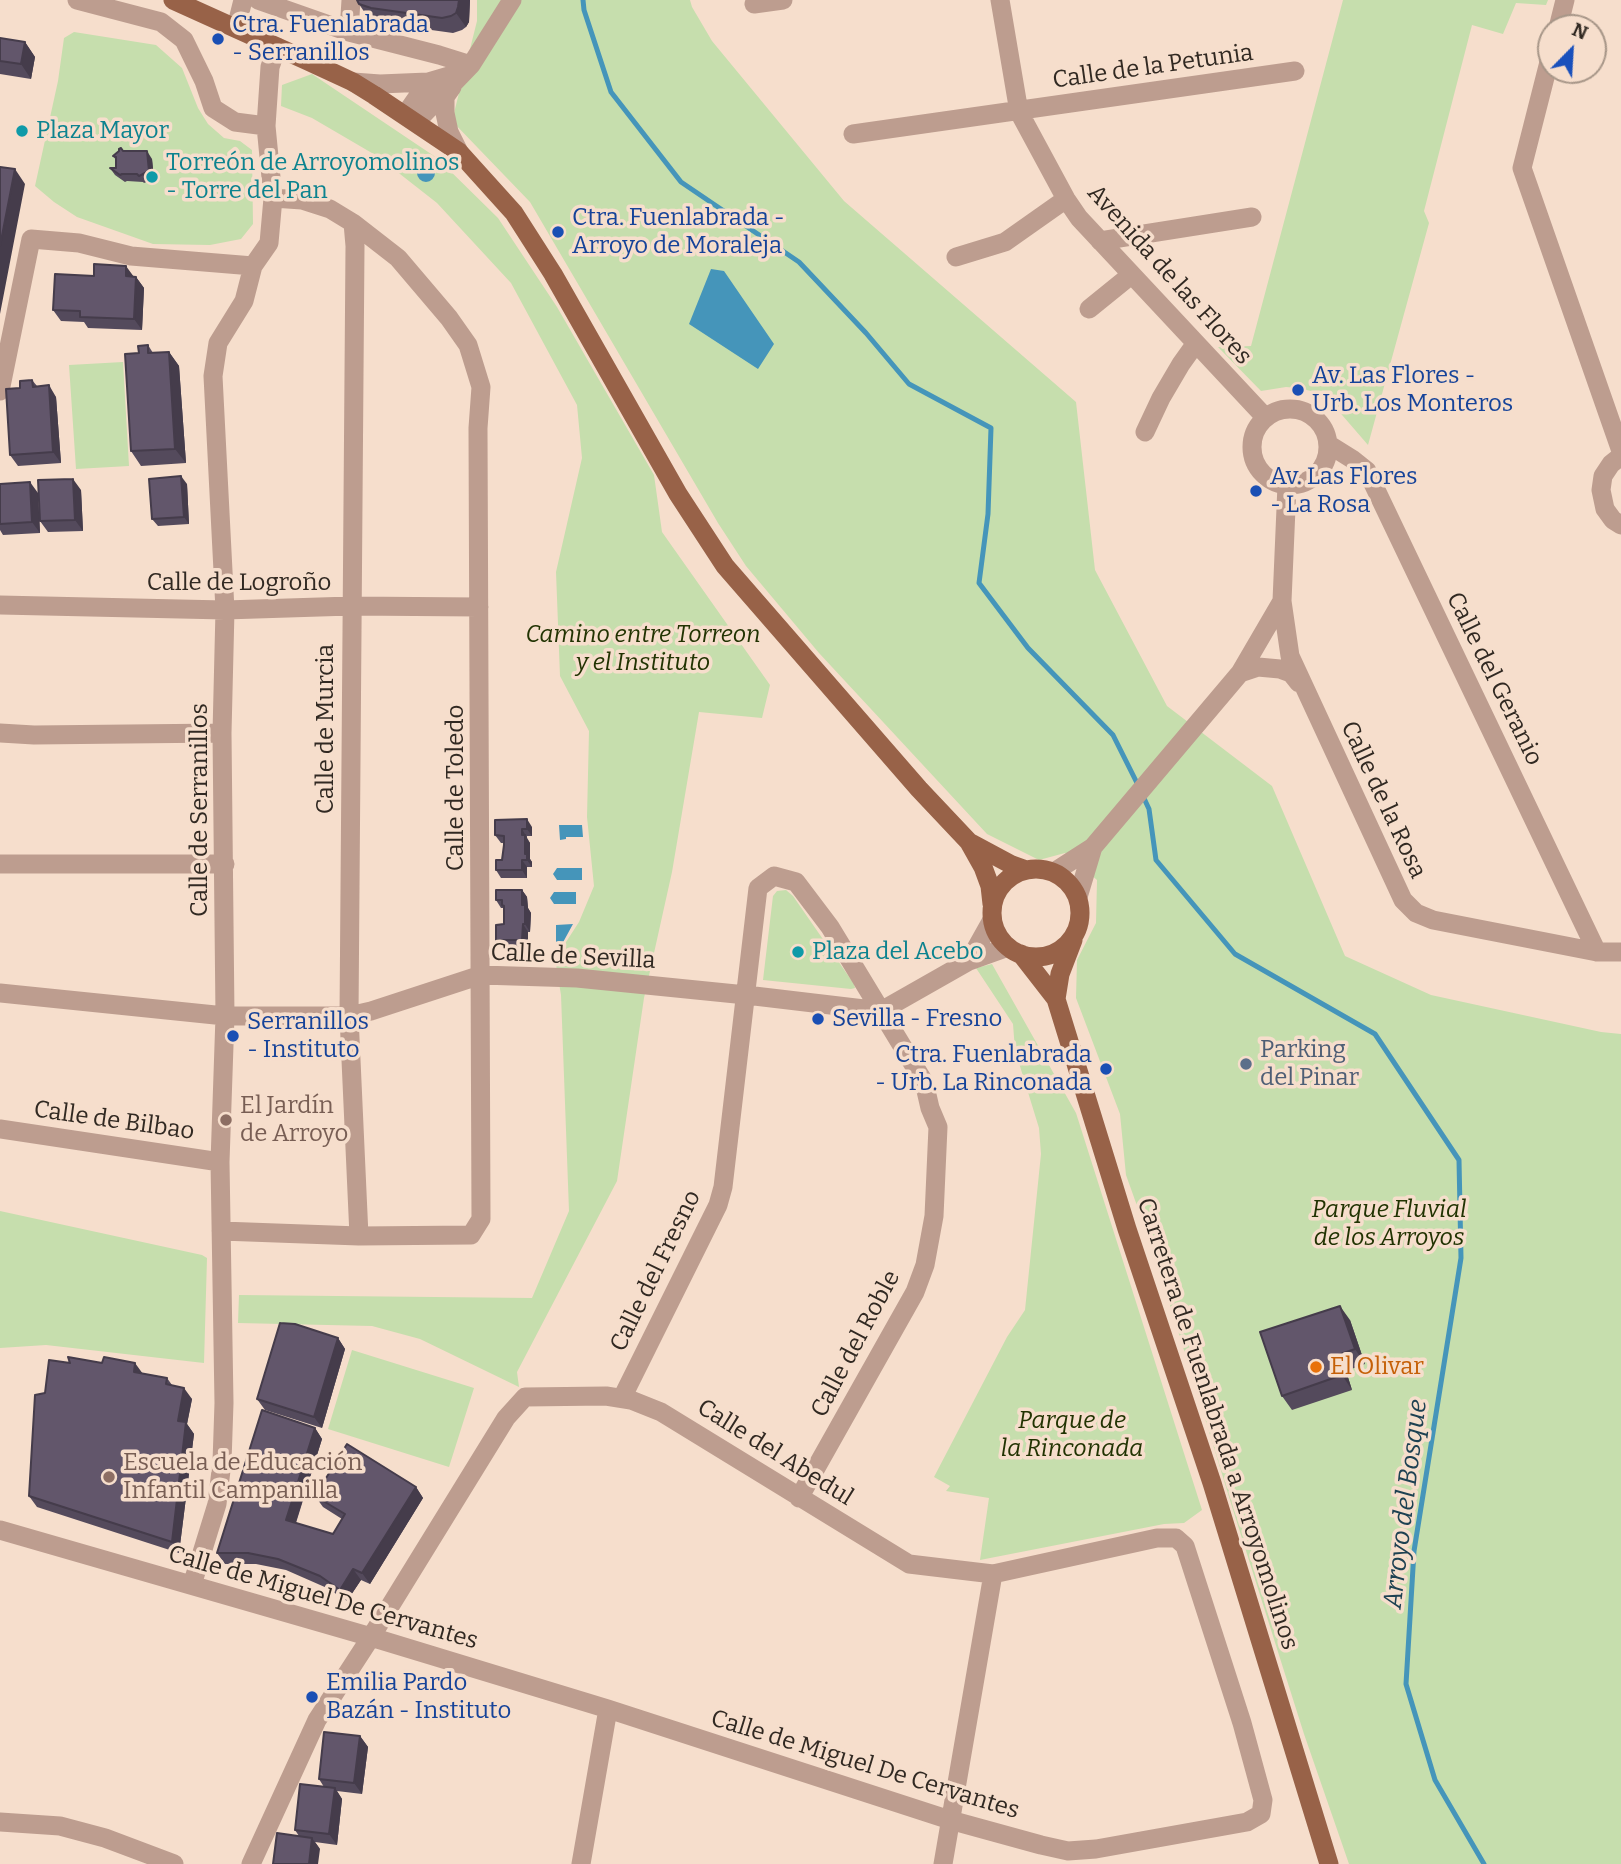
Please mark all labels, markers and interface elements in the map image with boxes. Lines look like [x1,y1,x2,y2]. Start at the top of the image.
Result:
place label: Ctra. Fuenlabrada - Serranillos [232,11,429,67]
north arrow [1537,14,1607,84]
text: N [1569,18,1591,45]
marker: Ctra. Fuenlabrada - Serranillos [210,31,226,47]
street label: Calle de la Petunia [1051,39,1255,95]
place label: Plaza Mayor [36,117,169,145]
marker: Plaza Mayor [14,123,30,139]
place label: Torreón de Arroyomolinos - Torre del Pan [166,149,459,205]
marker: Torreón de Arroyomolinos - Torre del Pan [144,169,160,185]
street label: Avenida de las Flores [1081,179,1257,371]
place label: Ctra. Fuenlabrada - Arroyo de Moraleja [572,204,785,260]
marker: Ctra. Fuenlabrada - Arroyo de Moraleja [550,224,566,240]
place label: Av. Las Flores - Urb. Los Monteros [1312,362,1513,418]
marker: Av. Las Flores - Urb. Los Monteros [1290,382,1306,398]
place label: Av. Las Flores - La Rosa [1270,463,1418,519]
marker: Av. Las Flores - La Rosa [1248,483,1264,499]
street label: Calle de Logroño [147,569,331,597]
street label: Calle del Geranio [1440,588,1548,770]
park label: Camino entre Torreon y el Instituto [525,621,761,677]
street label: Calle de Murcia [312,644,340,814]
street label: Calle de Serranillos [186,703,214,917]
street label: Calle de Toledo [442,705,470,871]
street label: Calle de la Rosa [1334,717,1432,883]
street label: Calle de Sevilla [490,938,656,976]
place label: Plaza del Acebo [812,938,983,966]
marker: Plaza del Acebo [790,944,806,960]
place label: Sevilla - Fresno [832,1005,1002,1033]
place label: Serranillos - Instituto [247,1008,369,1064]
marker: Sevilla - Fresno [810,1011,826,1027]
marker: Serranillos - Instituto [225,1028,241,1044]
place label: Parking del Pinar [1260,1036,1359,1092]
place label: Ctra. Fuenlabrada - Urb. La Rinconada [875,1041,1092,1097]
marker: Parking del Pinar [1238,1056,1254,1072]
marker: Ctra. Fuenlabrada - Urb. La Rinconada [1098,1061,1114,1077]
place label: El Jardín de Arroyo [240,1092,348,1148]
street label: Calle de Bilbao [32,1095,196,1147]
marker: El Jardín de Arroyo [218,1112,234,1128]
street label: Calle del Fresno [605,1186,707,1356]
street label: Carretera de Fuenlabrada a Arroyomolinos [1130,1195,1304,1653]
park label: Parque Fluvial de los Arroyos [1312,1196,1466,1252]
street label: Calle del Roble [805,1266,907,1422]
place label: El Olivar [1330,1353,1424,1381]
marker: El Olivar [1308,1359,1324,1375]
street label: Calle del Abedul [692,1393,858,1513]
water label: Arroyo del Bosque [1378,1398,1434,1610]
park label: Parque de la Rinconada [1001,1407,1143,1463]
place label: Escuela de Educación Infantil Campanilla [123,1449,362,1505]
marker: Escuela de Educación Infantil Campanilla [101,1469,117,1485]
street label: Calle de Miguel De Cervantes [165,1540,481,1656]
place label: Emilia Pardo Bazán - Instituto [326,1669,511,1725]
marker: Emilia Pardo Bazán - Instituto [304,1689,320,1705]
street label: Calle de Miguel De Cervantes [707,1704,1023,1826]

